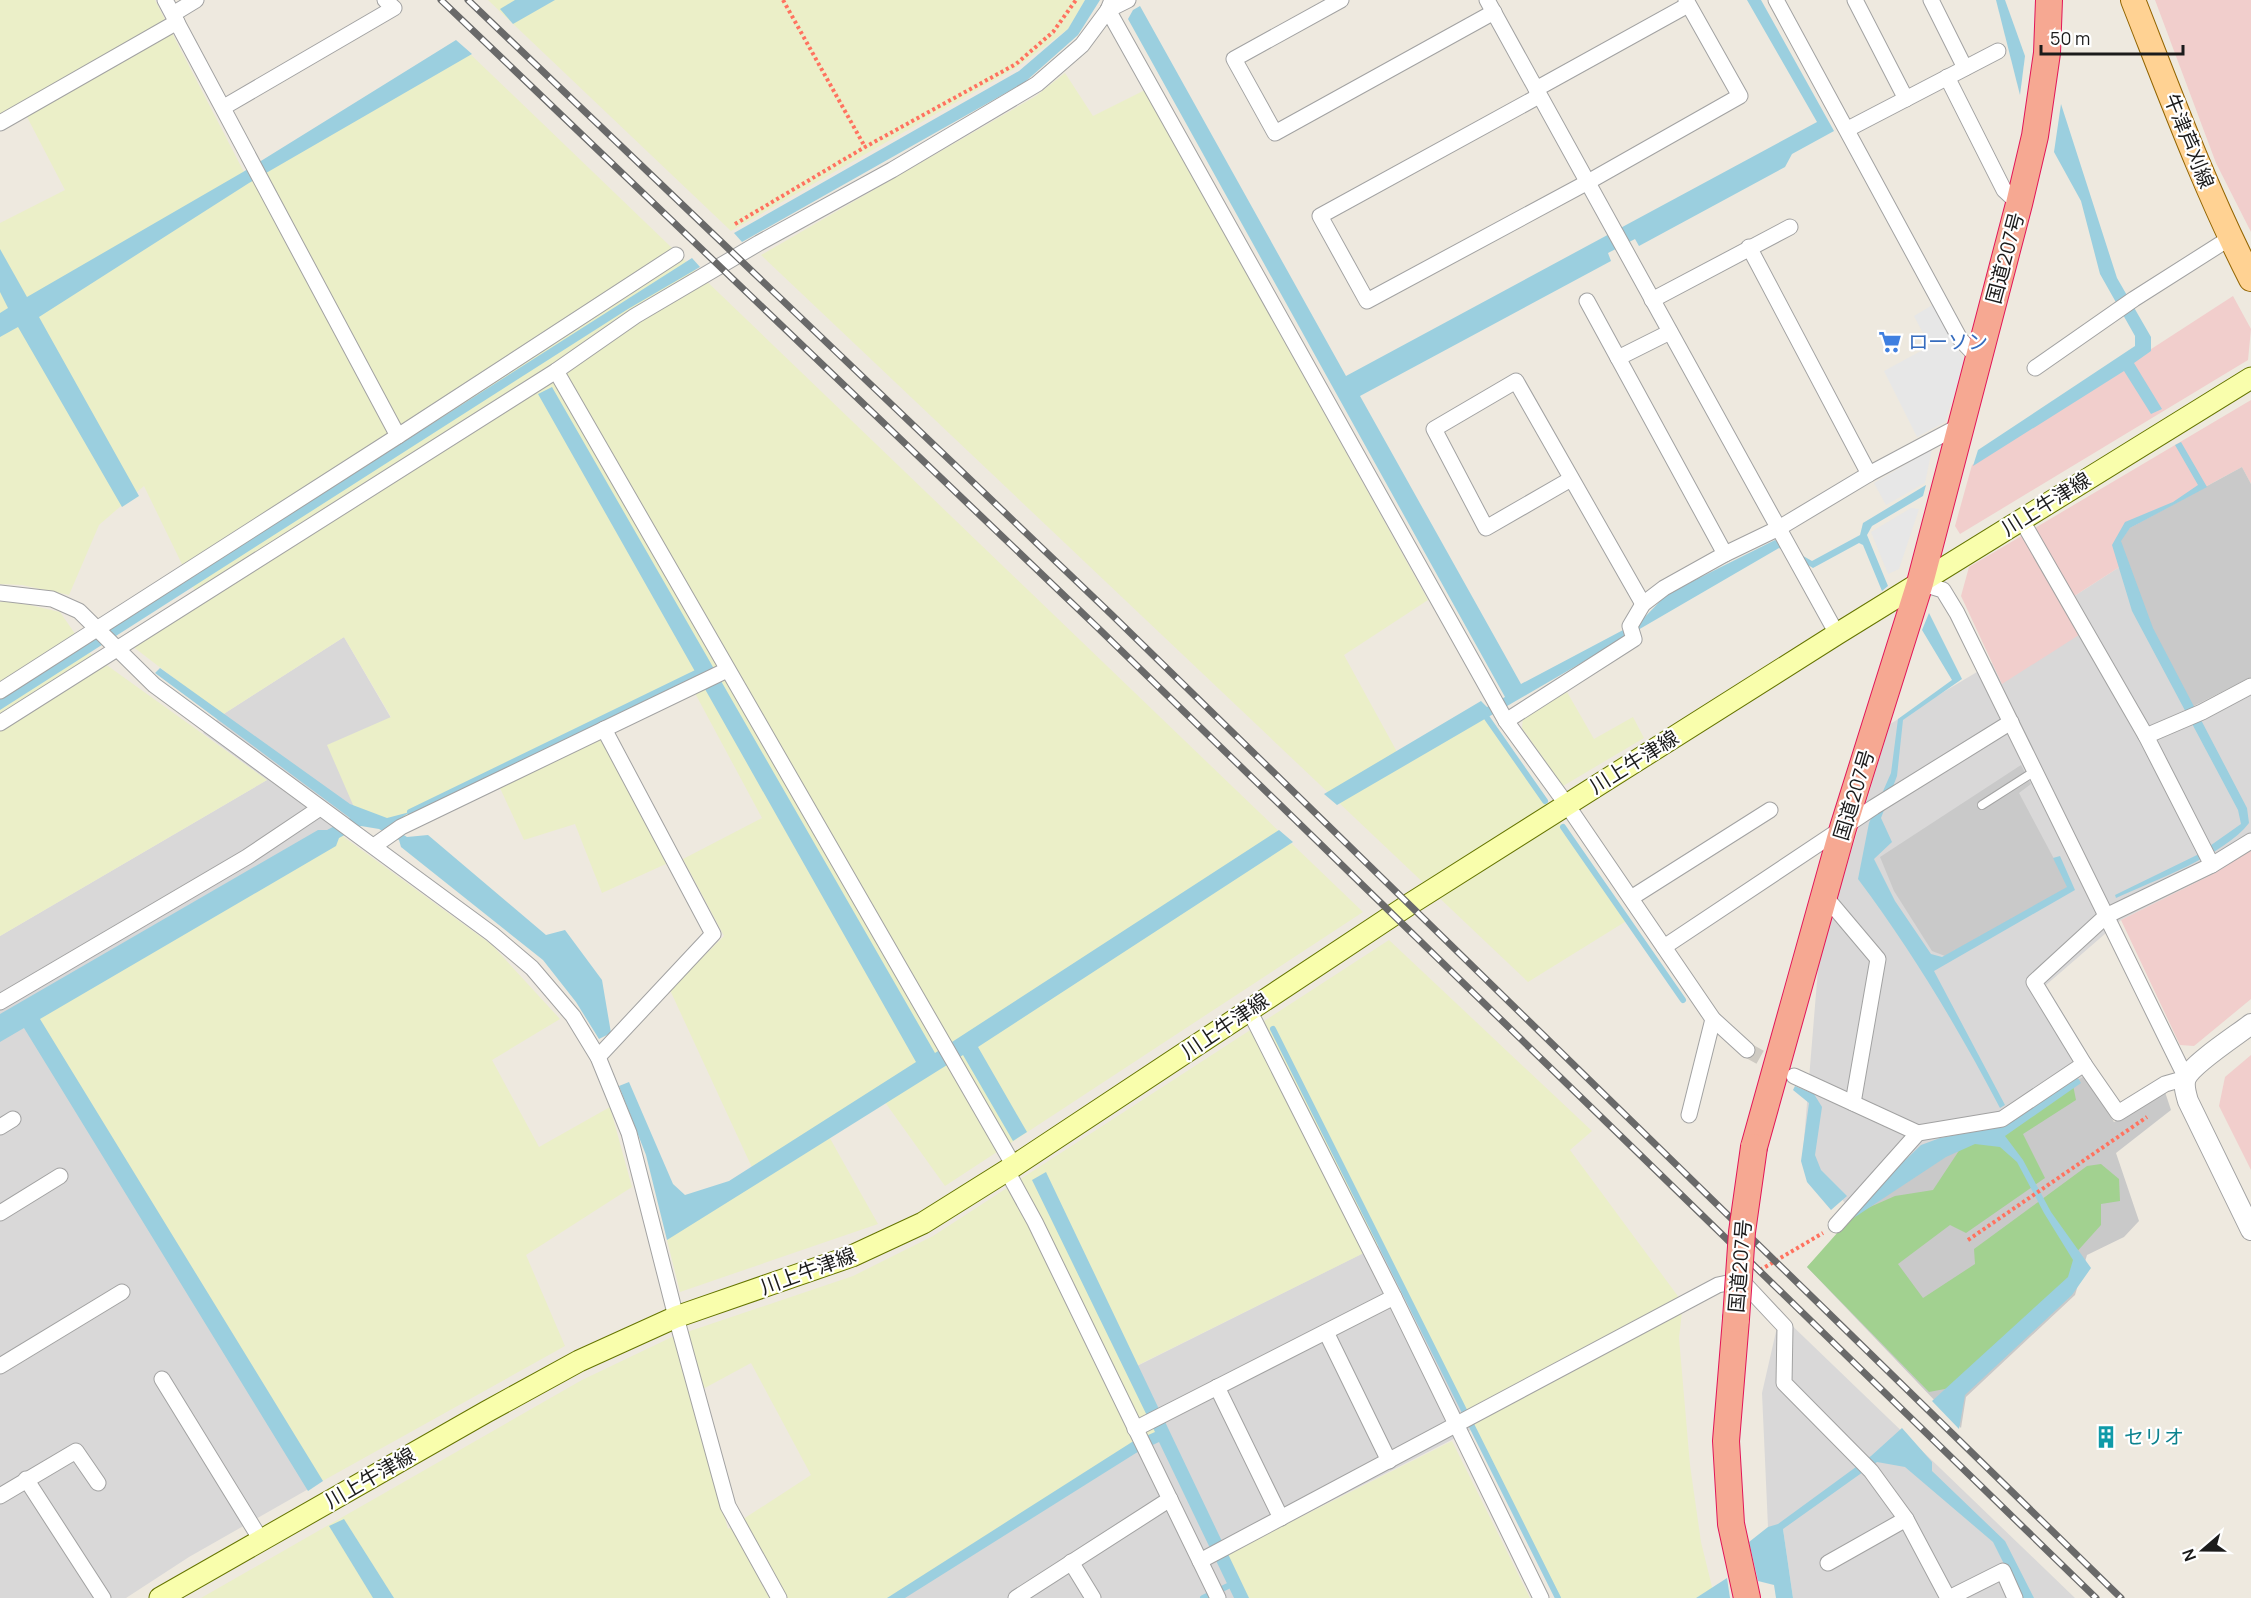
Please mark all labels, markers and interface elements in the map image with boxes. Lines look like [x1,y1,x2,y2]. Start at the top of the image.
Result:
scale bar [2041,18,2184,56]
text: 50 m [2050,26,2090,50]
street label: 牛津芦刈線 [2158,89,2221,192]
street label: 国道207号 [1979,209,2030,307]
place label: ローソン [1908,328,1988,355]
supermarket icon: ローソン [1877,329,1903,355]
street label: 川上牛津線 [1996,466,2095,542]
street label: 川上牛津線 [1584,724,1683,800]
street label: 国道207号 [1827,746,1880,844]
street label: 川上牛津線 [1176,986,1274,1065]
street label: 国道207号 [1722,1218,1757,1314]
street label: 川上牛津線 [756,1241,859,1300]
place label: セリオ [2124,1423,2184,1450]
building icon: セリオ [2093,1424,2119,1450]
street label: 川上牛津線 [320,1441,420,1514]
north arrow [2173,1520,2233,1580]
text: N [2177,1546,2201,1564]

